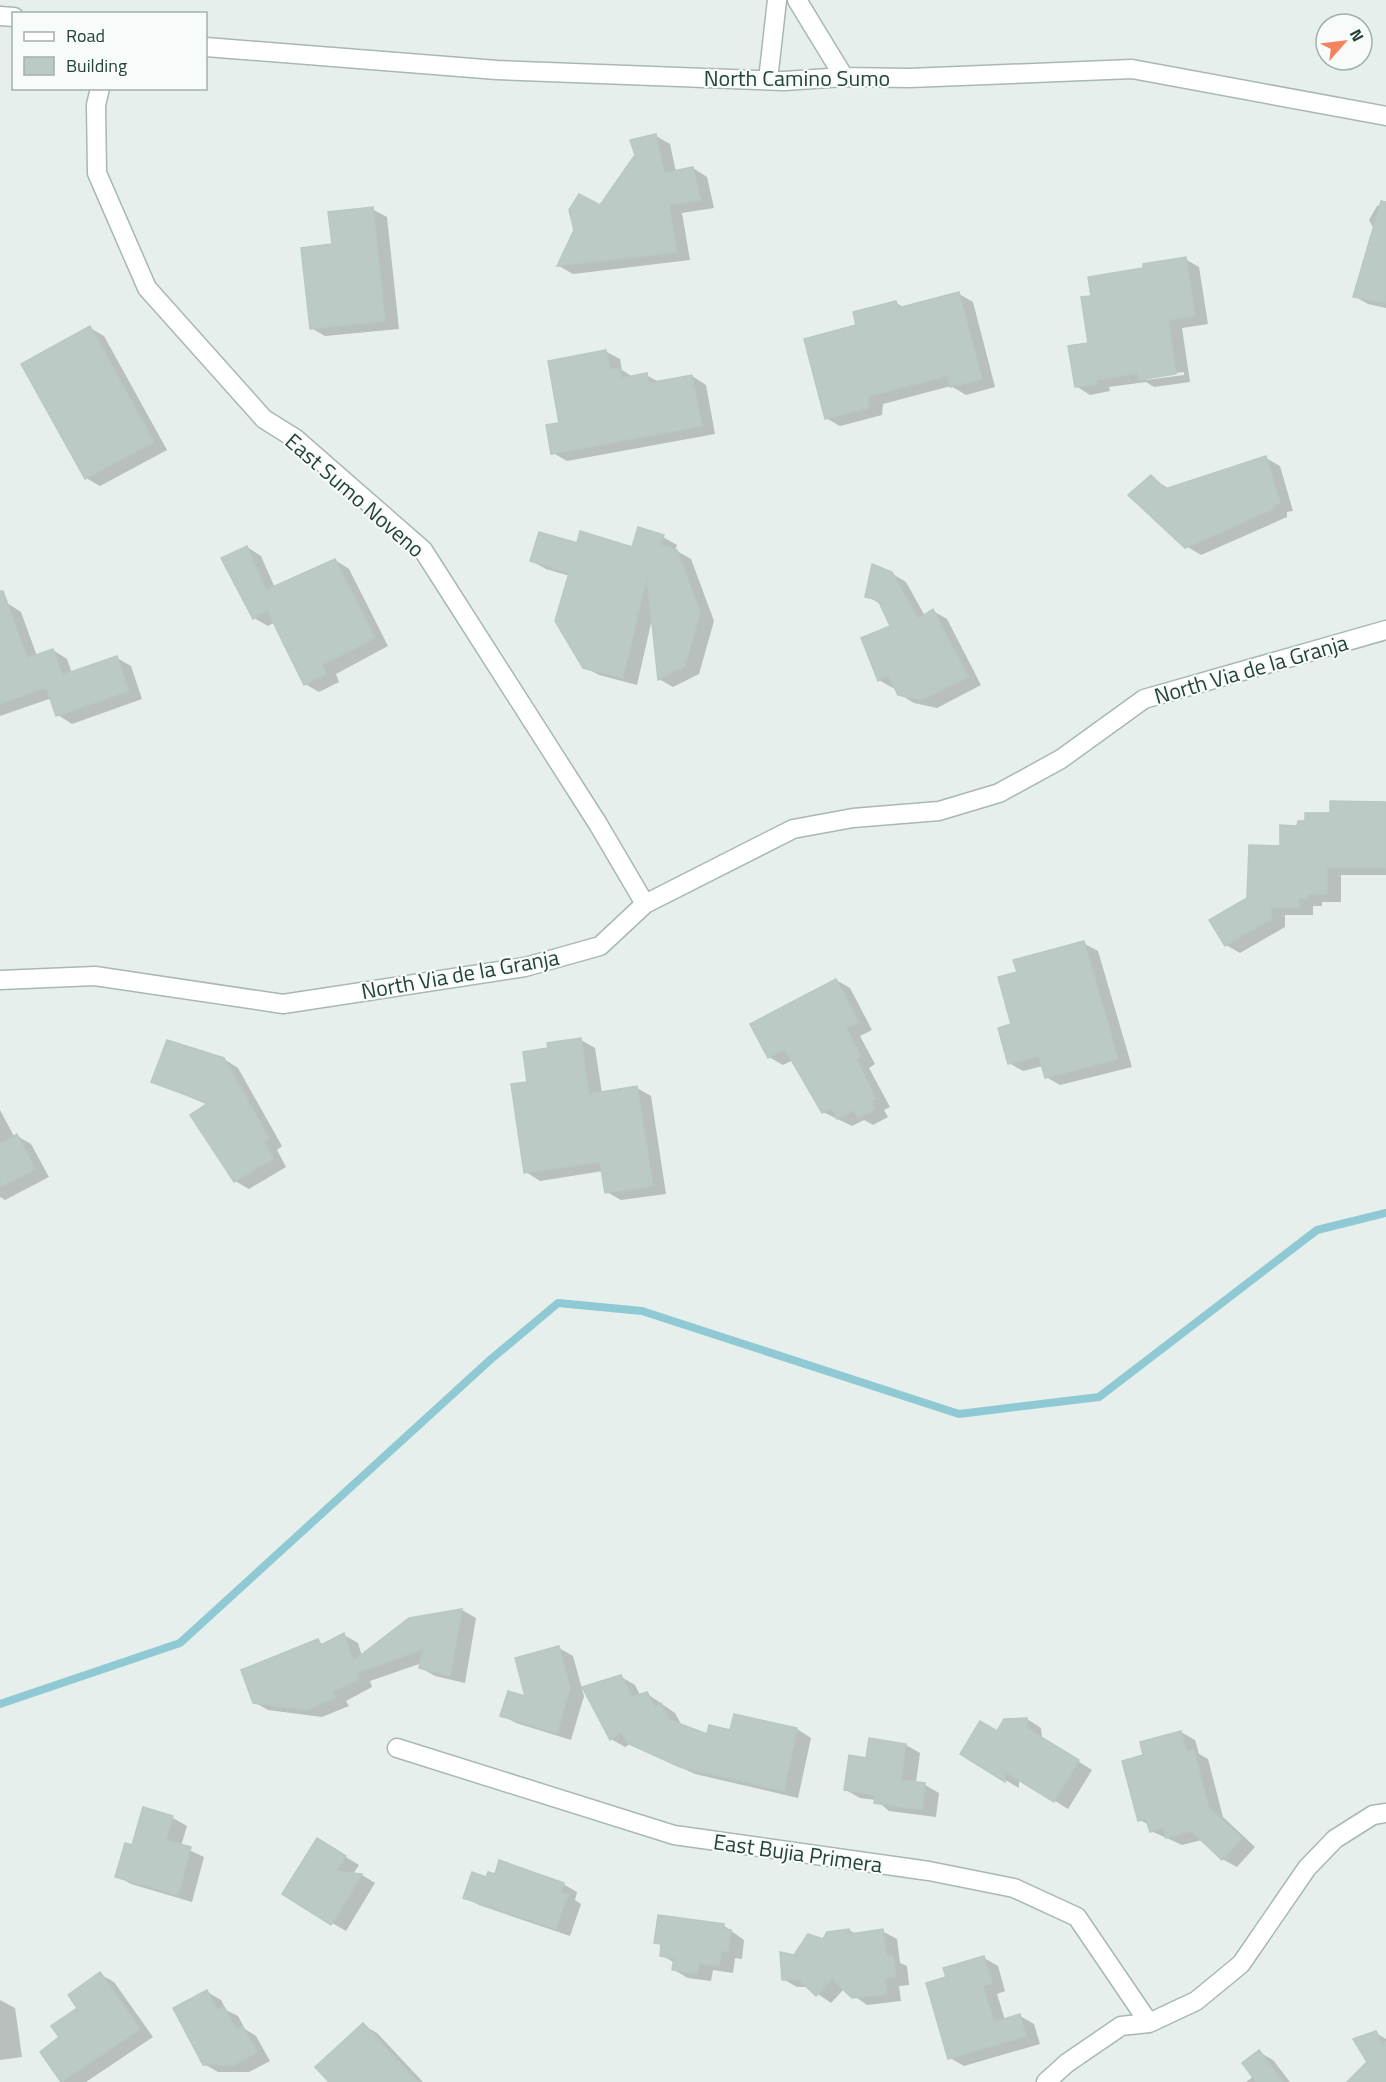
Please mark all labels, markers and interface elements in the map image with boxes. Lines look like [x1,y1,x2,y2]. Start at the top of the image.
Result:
legend [12,12,207,90]
north arrow [1314,12,1374,72]
text: Road [66,22,105,49]
text: N [1344,24,1370,45]
text: Building [66,52,127,79]
street label: North Camino Sumo [704,61,890,95]
street label: East Sumo Noveno [278,425,432,565]
street label: North Via de la Granja [1150,625,1352,713]
street label: North Via de la Granja [358,940,562,1008]
street label: East Bujia Primera [711,1824,885,1882]

